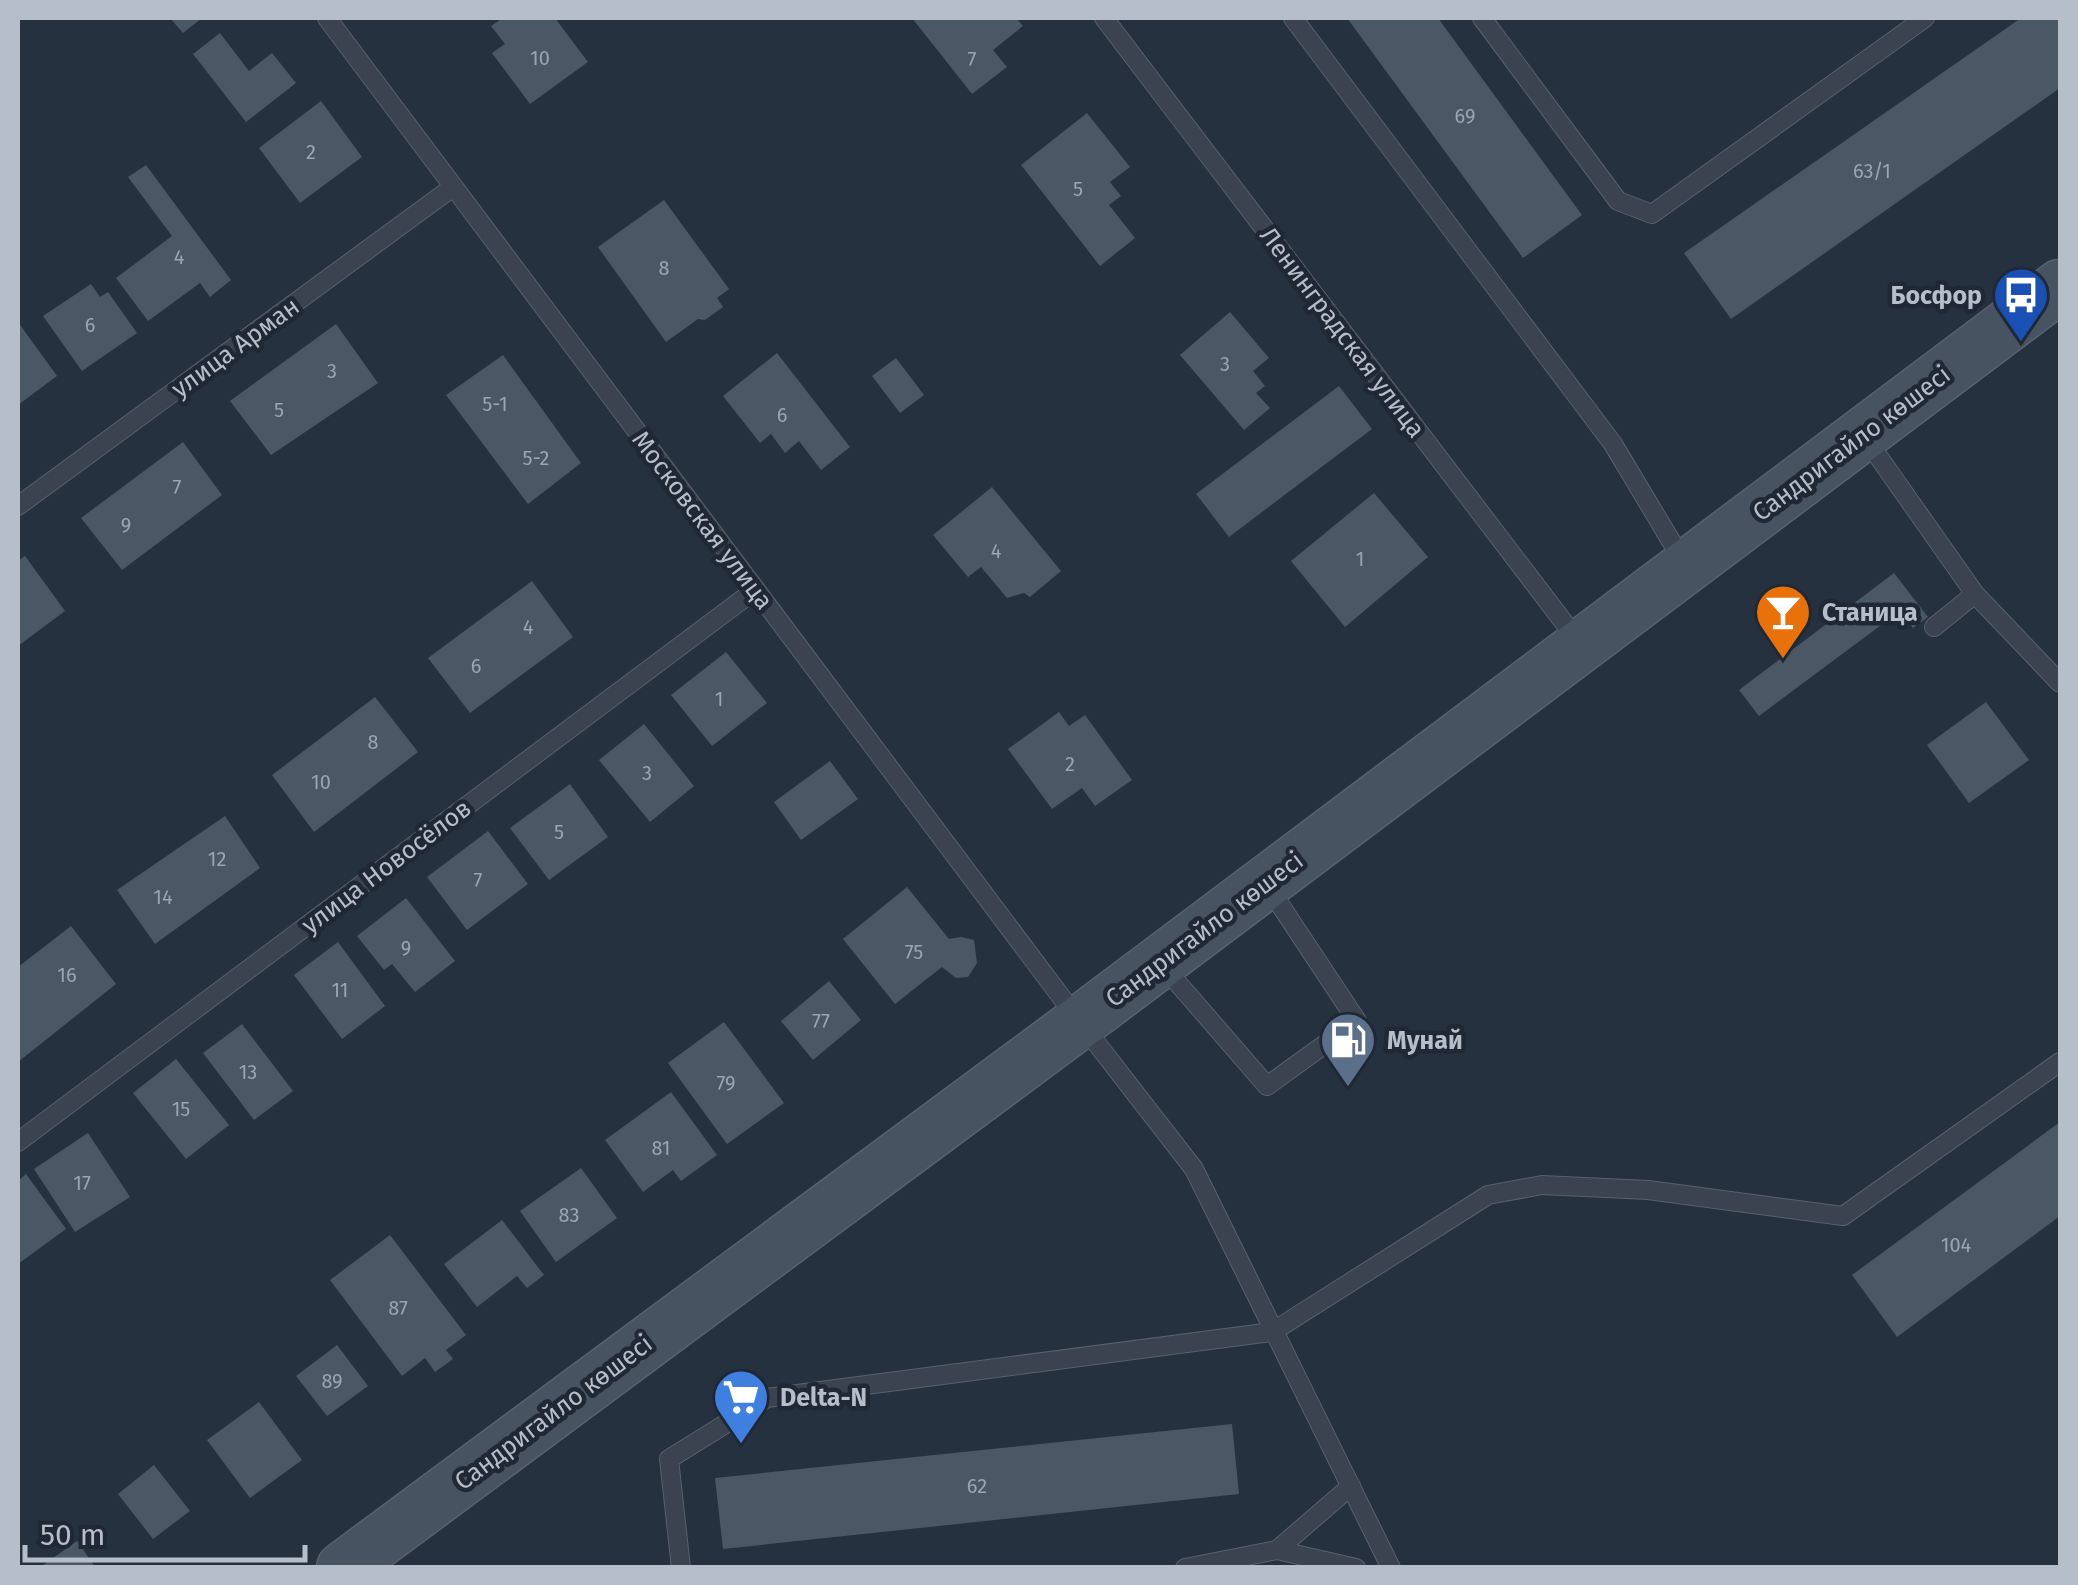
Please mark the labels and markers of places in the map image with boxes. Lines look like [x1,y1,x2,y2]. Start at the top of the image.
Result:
bus stop icon: Босфор [1991,265,2051,344]
place label: Босфор [1891,281,1982,311]
bar icon: Станица [1753,582,1813,661]
place label: Станица [1822,598,1918,628]
fuel station icon: Мунай [1318,1010,1378,1089]
place label: Мунай [1387,1026,1463,1056]
supermarket icon: Delta-N [711,1367,771,1446]
place label: Delta-N [780,1383,867,1413]

